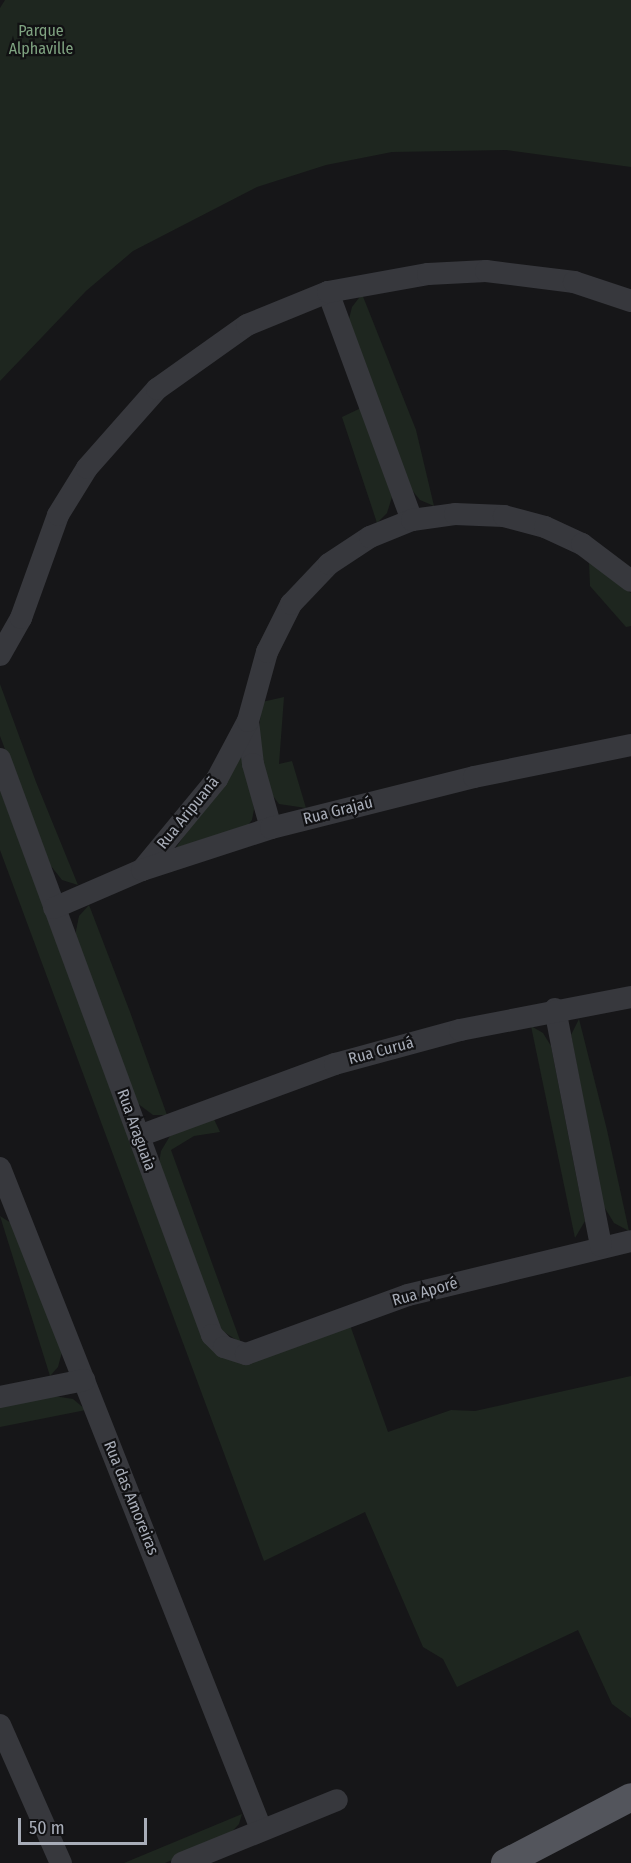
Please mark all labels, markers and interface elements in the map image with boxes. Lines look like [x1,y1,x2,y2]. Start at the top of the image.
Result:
park label: Parque Alphaville [9,21,73,59]
street label: Rua Aripuanã [153,773,223,853]
street label: Rua Grajaú [301,793,375,829]
street label: Rua Curuá [346,1033,416,1069]
street label: Rua Araguaia [112,1087,160,1173]
street label: Rua Aporé [390,1274,460,1310]
street label: Rua das Amoreiras [99,1438,163,1558]
scale bar [21,1806,150,1844]
text: 50 m [29,1817,65,1839]

